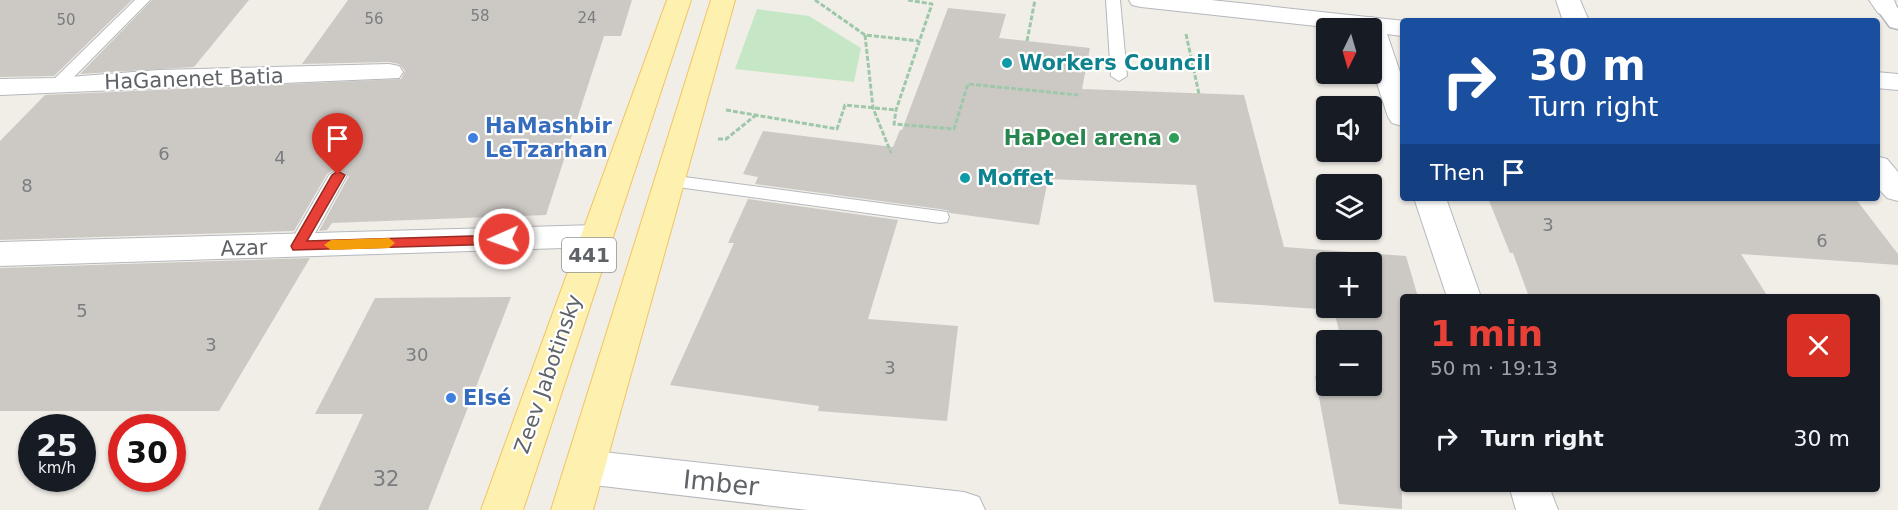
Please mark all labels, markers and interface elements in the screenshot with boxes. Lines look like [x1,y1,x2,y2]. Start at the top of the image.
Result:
house number: 58 [470,7,490,25]
house number: 24 [577,9,597,27]
house number: 56 [364,10,384,28]
house number: 50 [56,11,76,29]
north arrow [1316,18,1382,84]
map controls [1316,18,1382,396]
text: 30 m [1529,41,1646,90]
icon: right [1430,42,1508,120]
place label: Workers Council [1019,51,1211,75]
marker: Workers Council [1000,56,1014,70]
street label: HaGanenet Batia [104,64,284,94]
text: Turn right [1529,91,1658,122]
button: sound [1316,96,1382,162]
pin [312,113,363,175]
place label: HaMashbir LeTzarhan [485,114,612,162]
icon: arrive [321,122,354,155]
place label: HaPoel arena [1004,126,1162,150]
marker: HaMashbir LeTzarhan [466,131,480,145]
marker: HaPoel arena [1167,131,1181,145]
house number: 6 [158,143,170,164]
house number: 4 [274,147,286,168]
icon: arrive [1497,156,1530,189]
text: Then [1430,160,1485,185]
place label: Moffet [977,166,1054,190]
marker: Moffet [958,171,972,185]
button: layers [1316,174,1382,240]
house number: 8 [21,175,33,196]
position arrow [472,207,536,271]
house number: 3 [1542,214,1554,235]
house number: 6 [1816,230,1828,251]
street label: Azar [220,235,268,261]
road number: 441 [562,238,616,272]
button: + [1316,252,1382,318]
street label: Zeev Jabotinsky [510,291,586,457]
house number: 5 [76,300,88,321]
text: 1 min [1430,313,1543,354]
button: close [1787,314,1850,377]
button: − [1316,330,1382,396]
house number: 3 [205,334,217,355]
house number: 30 [406,344,428,365]
text: 50 m · 19:13 [1430,356,1558,380]
house number: 3 [884,357,896,378]
place label: Elsé [463,386,511,410]
marker: Elsé [444,391,458,405]
speed limit sign: 30 [108,414,186,492]
icon: right [1430,422,1463,455]
text: Turn right [1481,426,1604,451]
text: 30 m [1794,426,1850,451]
text: 25 [36,428,78,463]
text: km/h [38,459,76,477]
street label: Imber [682,464,761,502]
house number: 32 [373,467,399,491]

